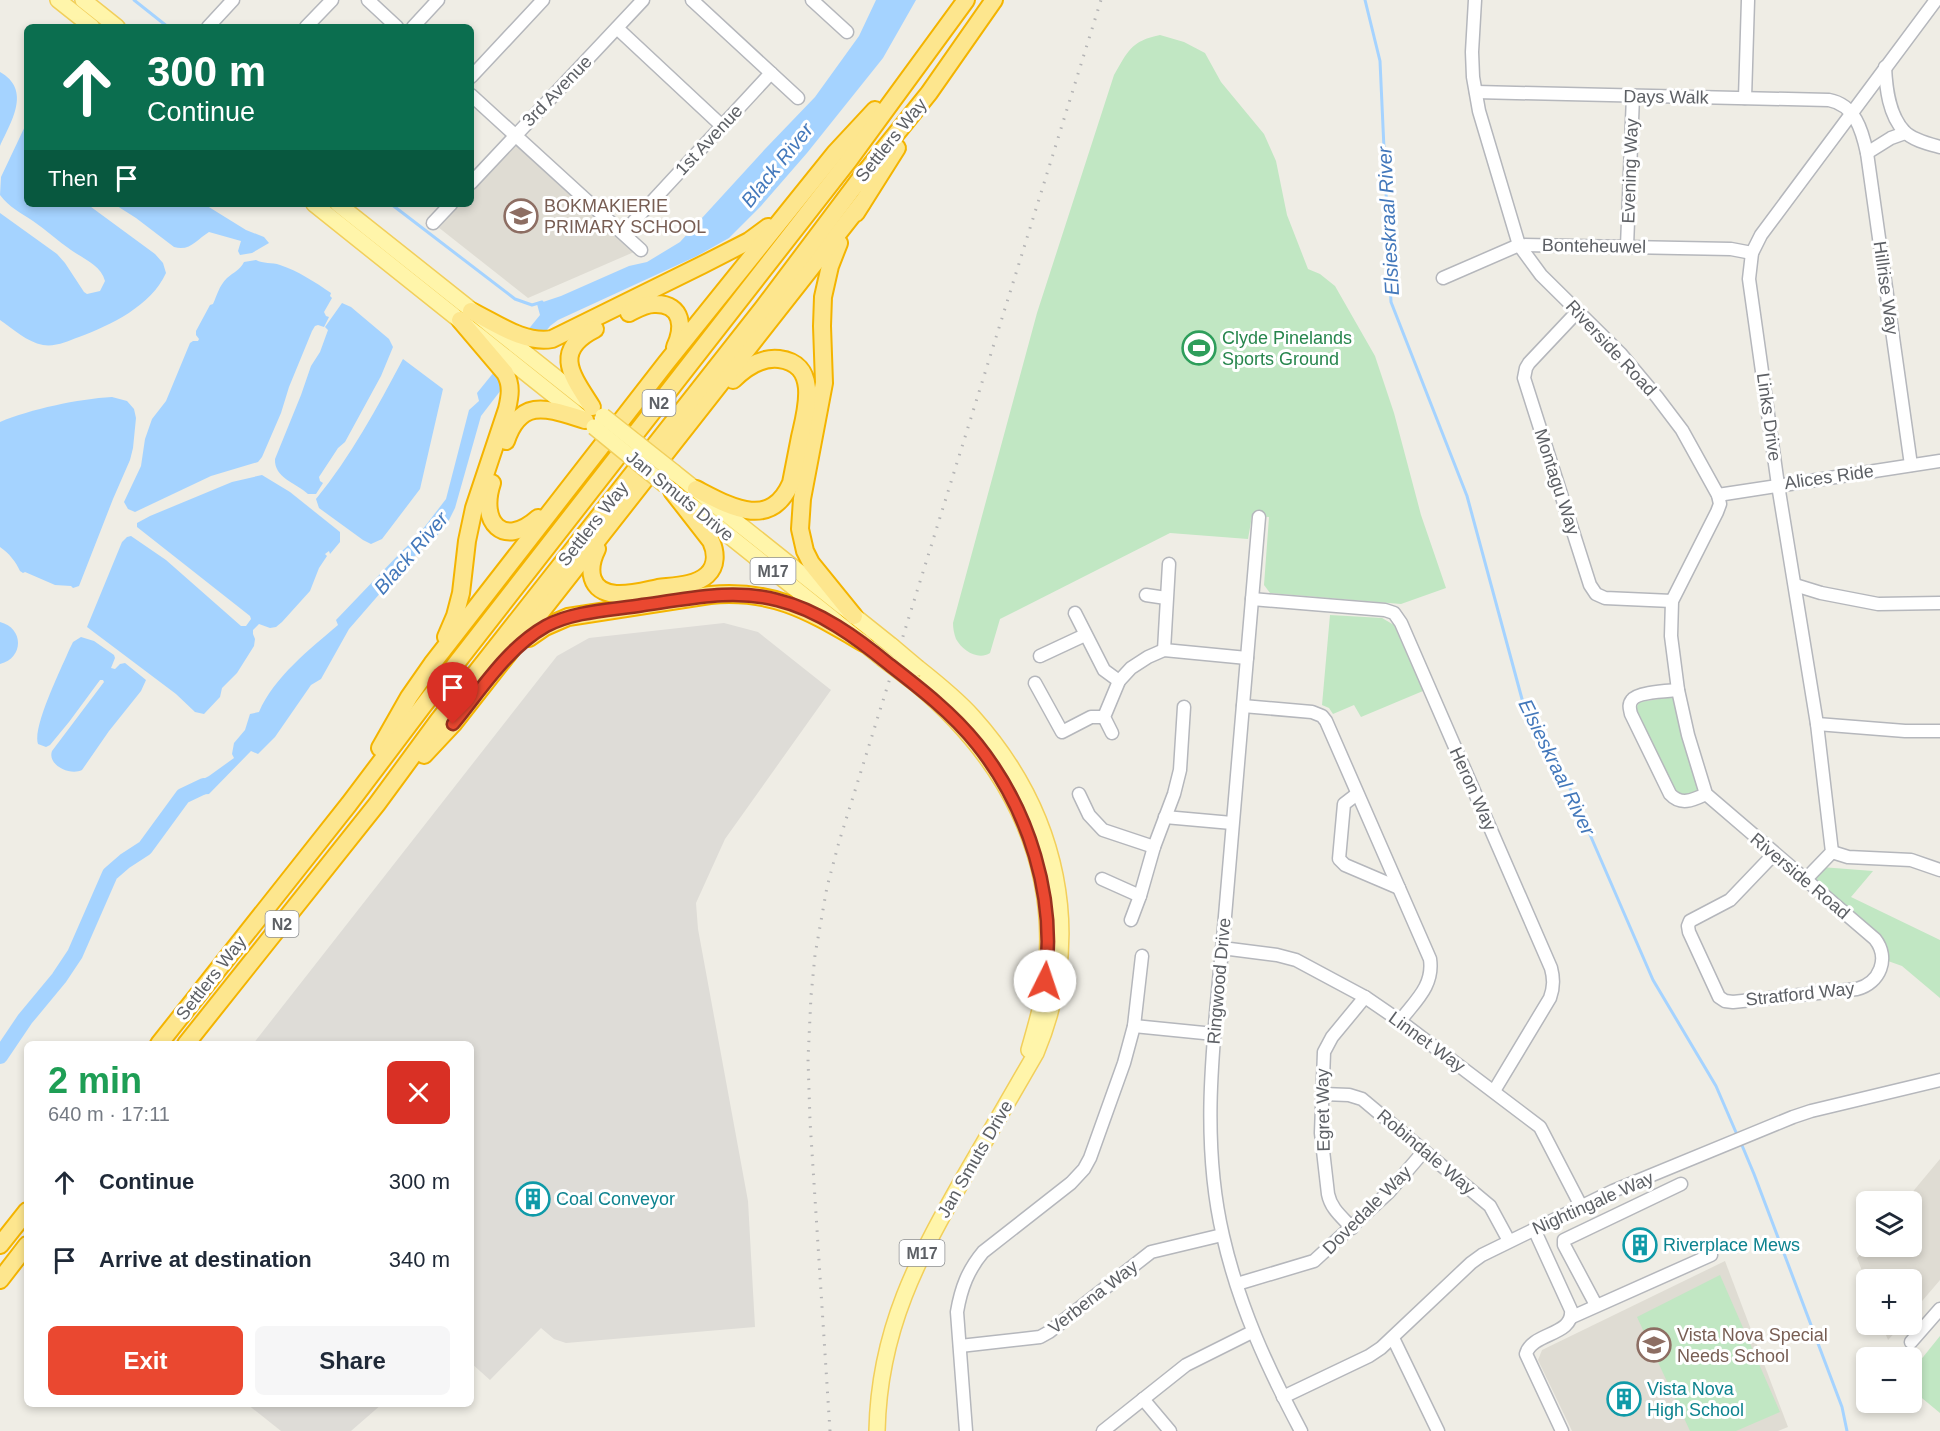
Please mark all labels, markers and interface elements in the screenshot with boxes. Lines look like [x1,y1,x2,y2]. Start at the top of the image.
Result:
icon: ahead [48,48,126,126]
text: 300 m [147,48,266,95]
street label: 3rd Avenue [518,51,596,131]
street label: Days Walk [1623,86,1710,108]
street label: Settlers Way [851,94,931,186]
text: Continue [147,97,255,127]
street label: 1st Avenue [671,101,747,179]
water label: Black River [737,118,818,211]
street label: Evening Way [1618,118,1642,224]
water label: Elsieskraal River [1373,145,1403,296]
icon: arrive [110,162,143,195]
text: Then [48,166,98,191]
place label: BOKMAKIERIE PRIMARY SCHOOL [544,196,706,237]
school or university icon: BOKMAKIERIE PRIMARY SCHOOL [503,198,539,234]
street label: Bonteheuwel [1542,235,1646,257]
street label: Hillrise Way [1870,240,1902,336]
street label: Riverside Road [1562,296,1660,400]
place label: Clyde Pinelands Sports Ground [1222,328,1352,369]
sports icon: Clyde Pinelands Sports Ground [1181,330,1217,366]
street label: Links Drive [1753,372,1785,462]
road number: N2 [642,390,676,416]
street label: Montagu Way [1530,426,1584,538]
street label: Jan Smuts Drive [622,447,738,545]
street label: Alices Ride [1783,461,1875,493]
street label: Settlers Way [554,478,632,570]
water label: Black River [370,507,453,598]
road number: M17 [750,558,796,584]
pin [427,662,478,724]
icon: arrive [436,671,469,704]
water label: Elsieskraal River [1514,695,1600,840]
street label: Heron Way [1446,744,1500,834]
street label: Riverside Road [1746,829,1854,923]
road number: N2 [266,911,298,937]
street label: Ringwood Drive [1204,917,1234,1045]
street label: Settlers Way [172,932,250,1024]
position arrow [1013,949,1077,1013]
street label: Stratford Way [1745,978,1855,1010]
street label: Linnet Way [1385,1008,1469,1076]
text: 2 min [48,1060,142,1101]
button: close [387,1061,450,1124]
street label: Egret Way [1312,1068,1334,1152]
street label: Jan Smuts Drive [933,1097,1017,1221]
text: 640 m · 17:11 [48,1103,170,1125]
street label: Robindale Way [1373,1105,1479,1199]
street label: Dovedale Way [1319,1162,1415,1258]
icon: ahead [48,1166,81,1199]
street label: Nightingale Way [1529,1167,1657,1239]
text: Continue [99,1169,194,1194]
text: 300 m [389,1169,450,1194]
building icon: Coal Conveyor [515,1181,551,1217]
place label: Coal Conveyor [556,1189,675,1209]
map controls [1856,1191,1922,1413]
button: layers [1856,1191,1922,1257]
building icon: Riverplace Mews [1622,1227,1658,1263]
place label: Riverplace Mews [1663,1235,1800,1255]
road number: M17 [900,1240,944,1266]
icon: arrive [48,1244,81,1277]
text: Arrive at destination [99,1247,312,1272]
text: 340 m [389,1247,450,1272]
street label: Verbena Way [1045,1256,1141,1338]
button: + [1856,1269,1922,1335]
place label: Vista Nova Special Needs School [1677,1325,1828,1366]
button: Exit [48,1326,243,1395]
button: Share [255,1326,450,1395]
school or university icon: Vista Nova Special Needs School [1636,1327,1672,1363]
button: − [1856,1347,1922,1413]
place label: Vista Nova High School [1647,1379,1744,1420]
building icon: Vista Nova High School [1606,1381,1642,1417]

